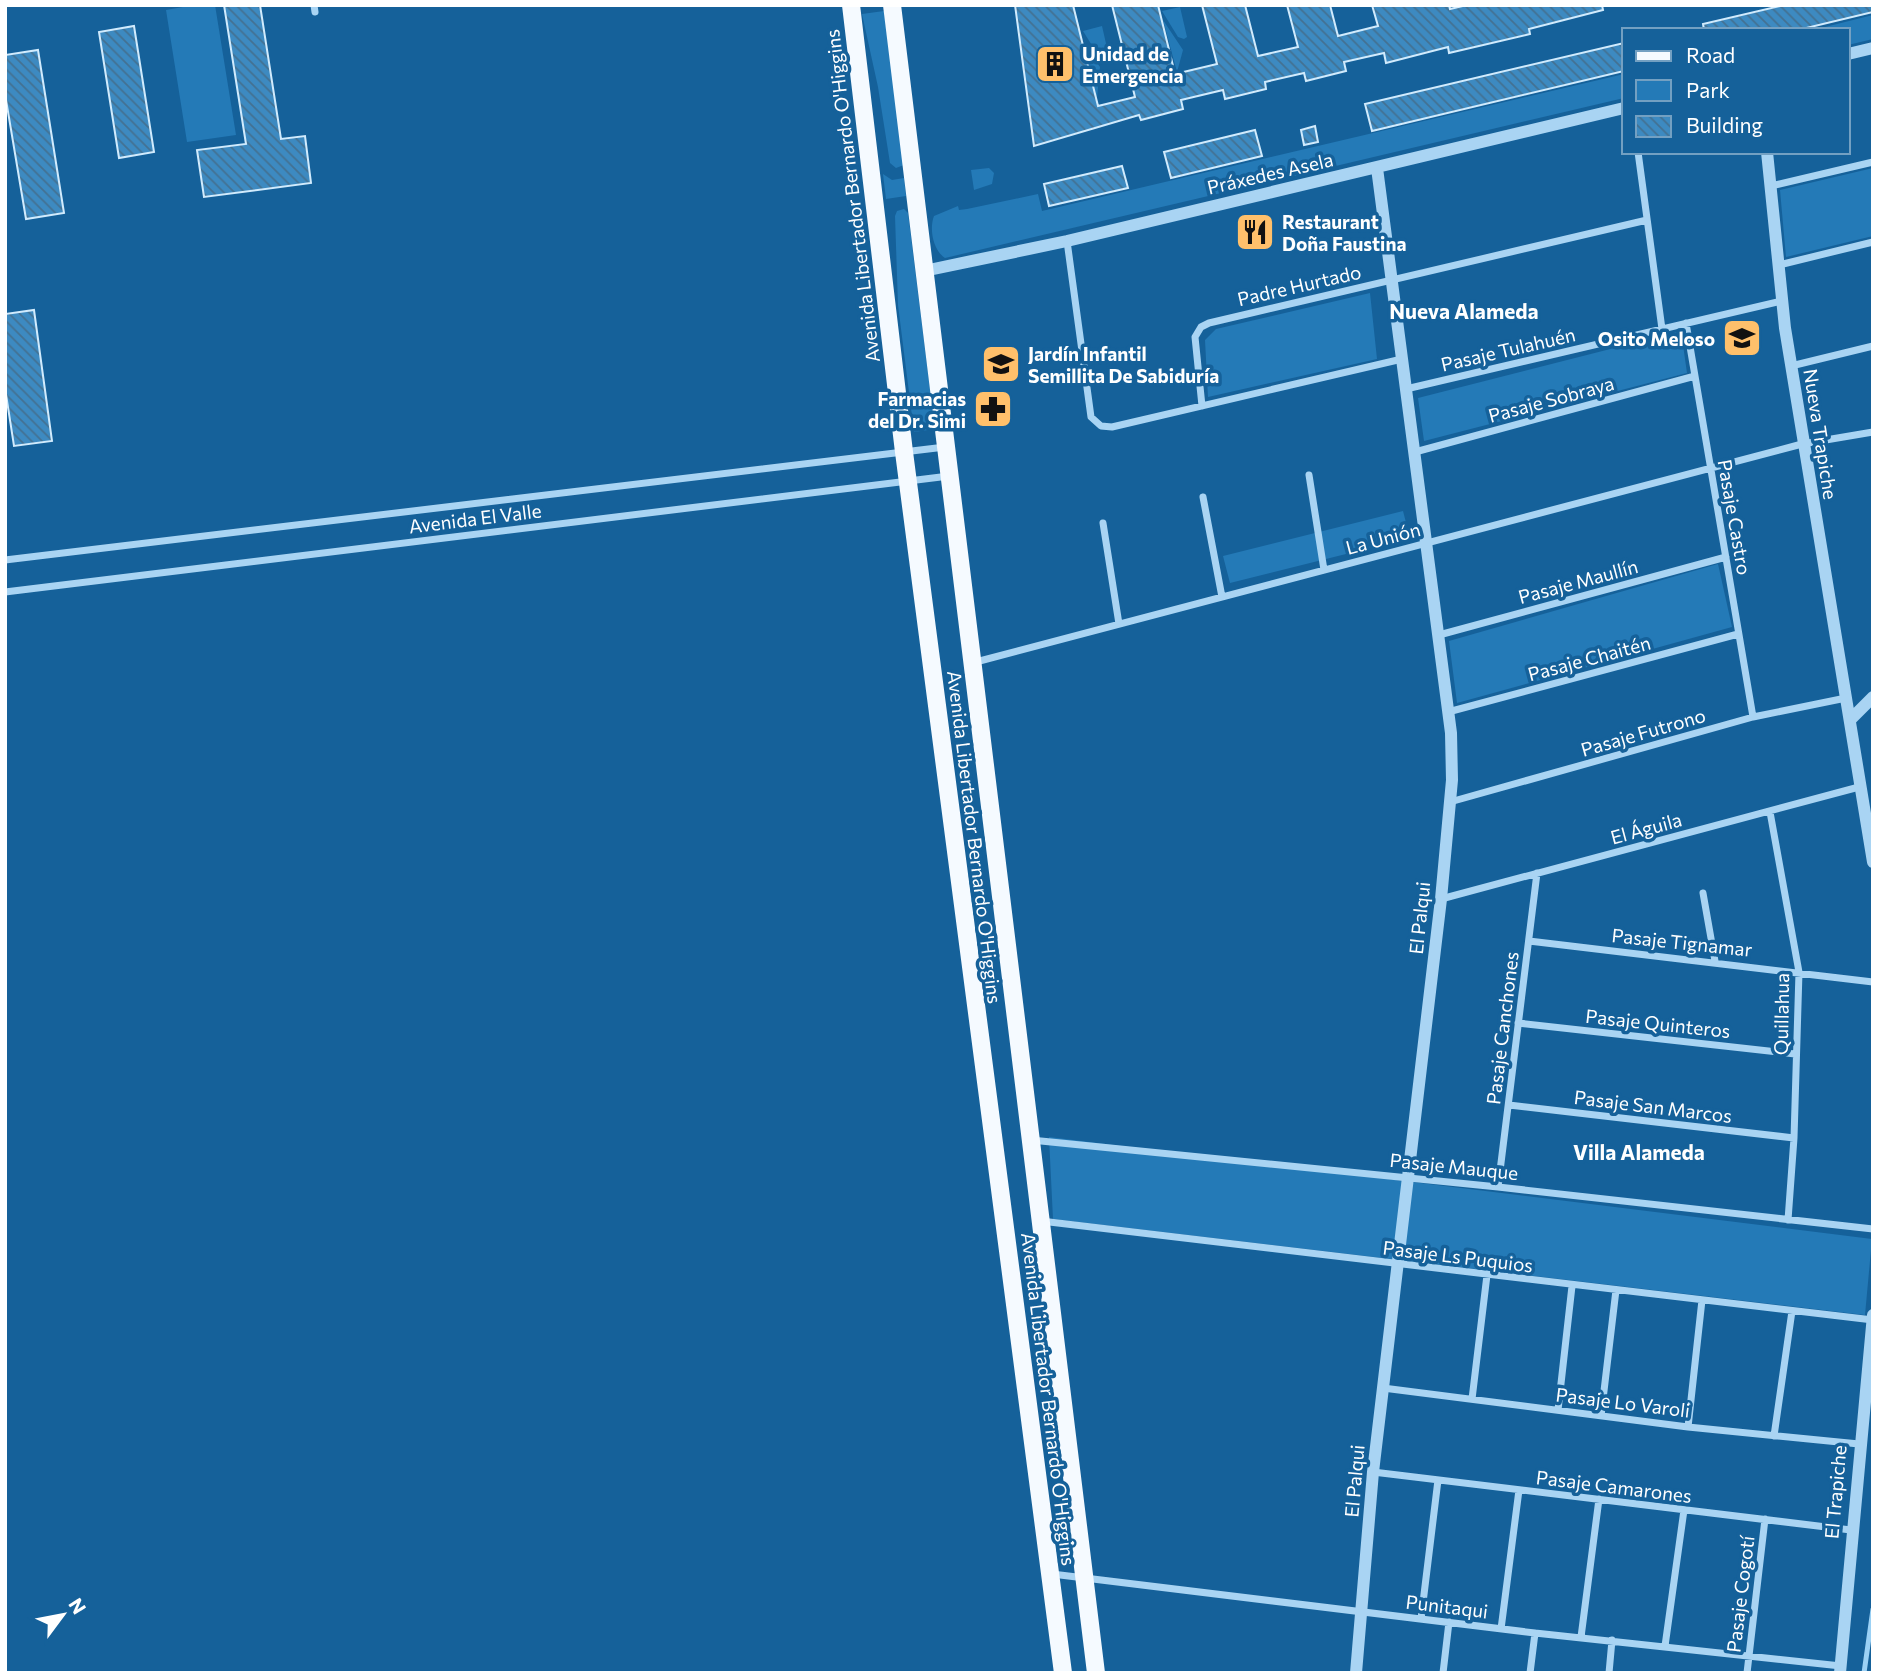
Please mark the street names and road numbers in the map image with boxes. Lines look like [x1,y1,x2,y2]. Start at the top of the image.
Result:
street label: Avenida Libertador Bernardo O'Higgins [820,28,884,364]
street label: Práxedes Asela [1205,147,1335,199]
street label: Padre Hurtado [1235,260,1363,310]
street label: Pasaje Tulahuén [1439,322,1577,376]
street label: Nueva Trapiche [1799,367,1843,501]
street label: Pasaje Sobraya [1486,371,1616,427]
street label: Pasaje Castro [1714,457,1756,577]
street label: Avenida El Valle [407,498,543,538]
street label: La Unión [1343,517,1423,559]
street label: Pasaje Maullín [1516,554,1640,608]
street label: Pasaje Chaitén [1525,631,1653,685]
street label: Avenida Libertador Bernardo O'Higgins [943,669,1007,1005]
street label: Pasaje Futrono [1578,703,1708,761]
street label: El Águila [1608,807,1684,849]
street label: El Palqui [1404,880,1434,956]
street label: Pasaje Tignamar [1611,923,1754,961]
street label: Pasaje Canchones [1481,950,1523,1106]
street label: Quillahua [1769,973,1793,1055]
street label: Pasaje Quinteros [1584,1004,1732,1042]
street label: Pasaje San Marcos [1573,1085,1733,1127]
street label: Pasaje Mauque [1389,1148,1519,1184]
street label: Avenida Libertador Bernardo O'Higgins [1017,1231,1081,1567]
street label: Pasaje Ls Puquios [1382,1235,1534,1277]
street label: Pasaje Lo Varoli [1555,1382,1691,1422]
street label: El Palqui [1339,1444,1369,1518]
street label: El Trapiche [1819,1444,1851,1540]
street label: Pasaje Camarones [1535,1465,1693,1507]
street label: Pasaje Cogotí [1721,1533,1759,1654]
street label: Punitaqui [1405,1590,1489,1622]

